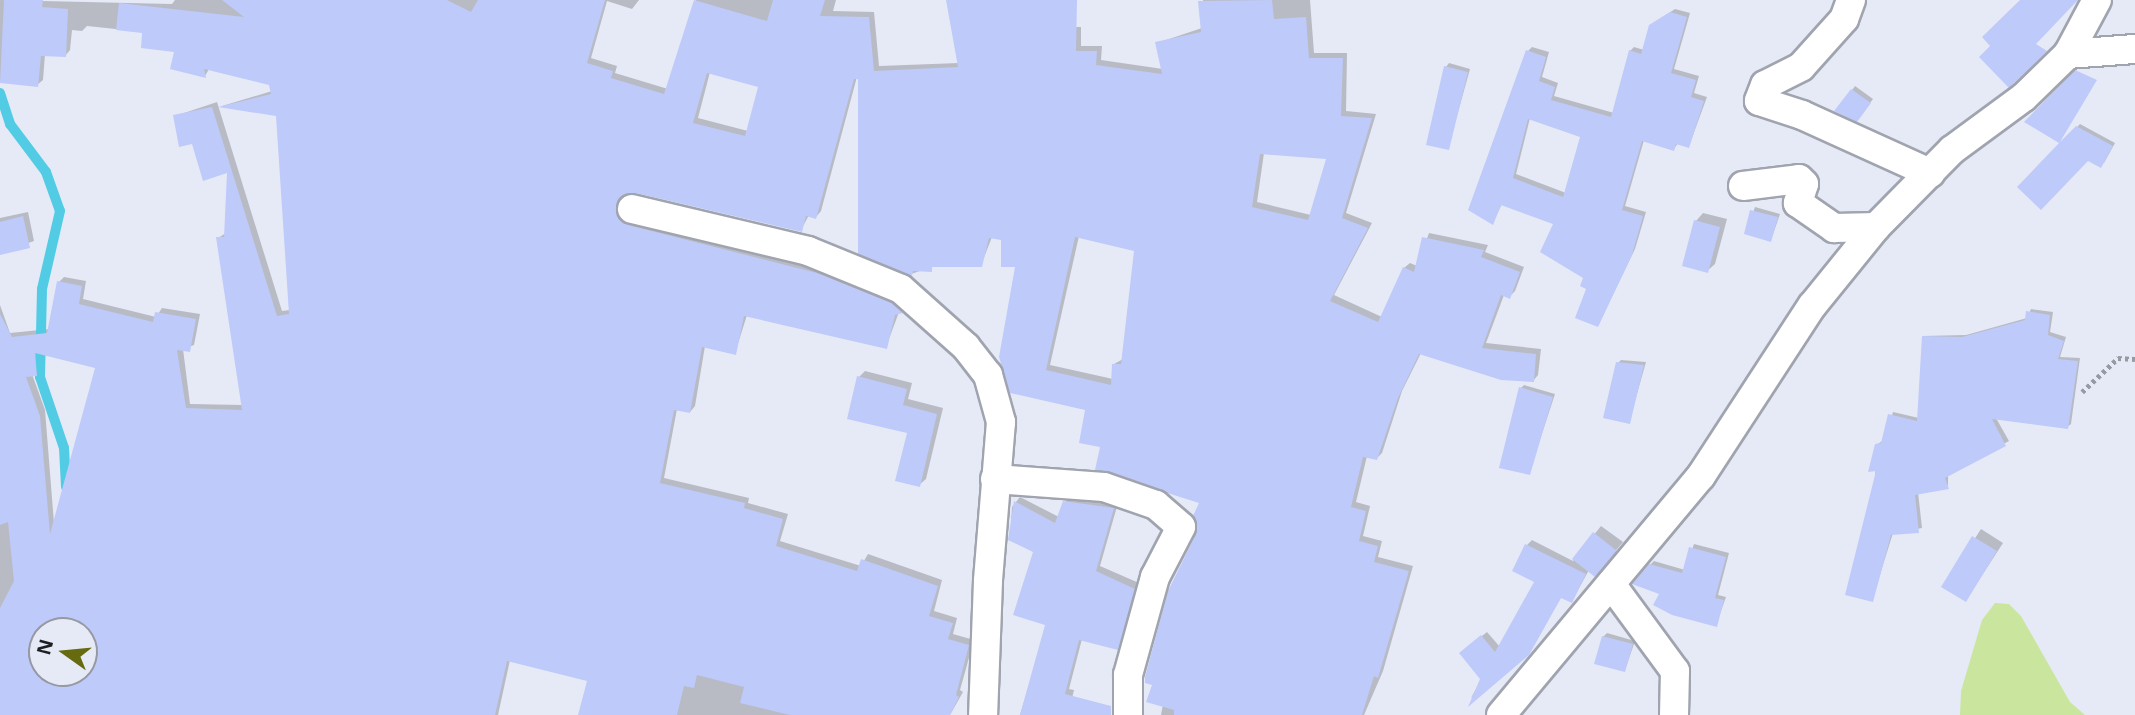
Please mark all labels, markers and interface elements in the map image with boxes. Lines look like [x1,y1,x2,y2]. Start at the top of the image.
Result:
north arrow [28,617,98,687]
text: N [30,636,59,658]

